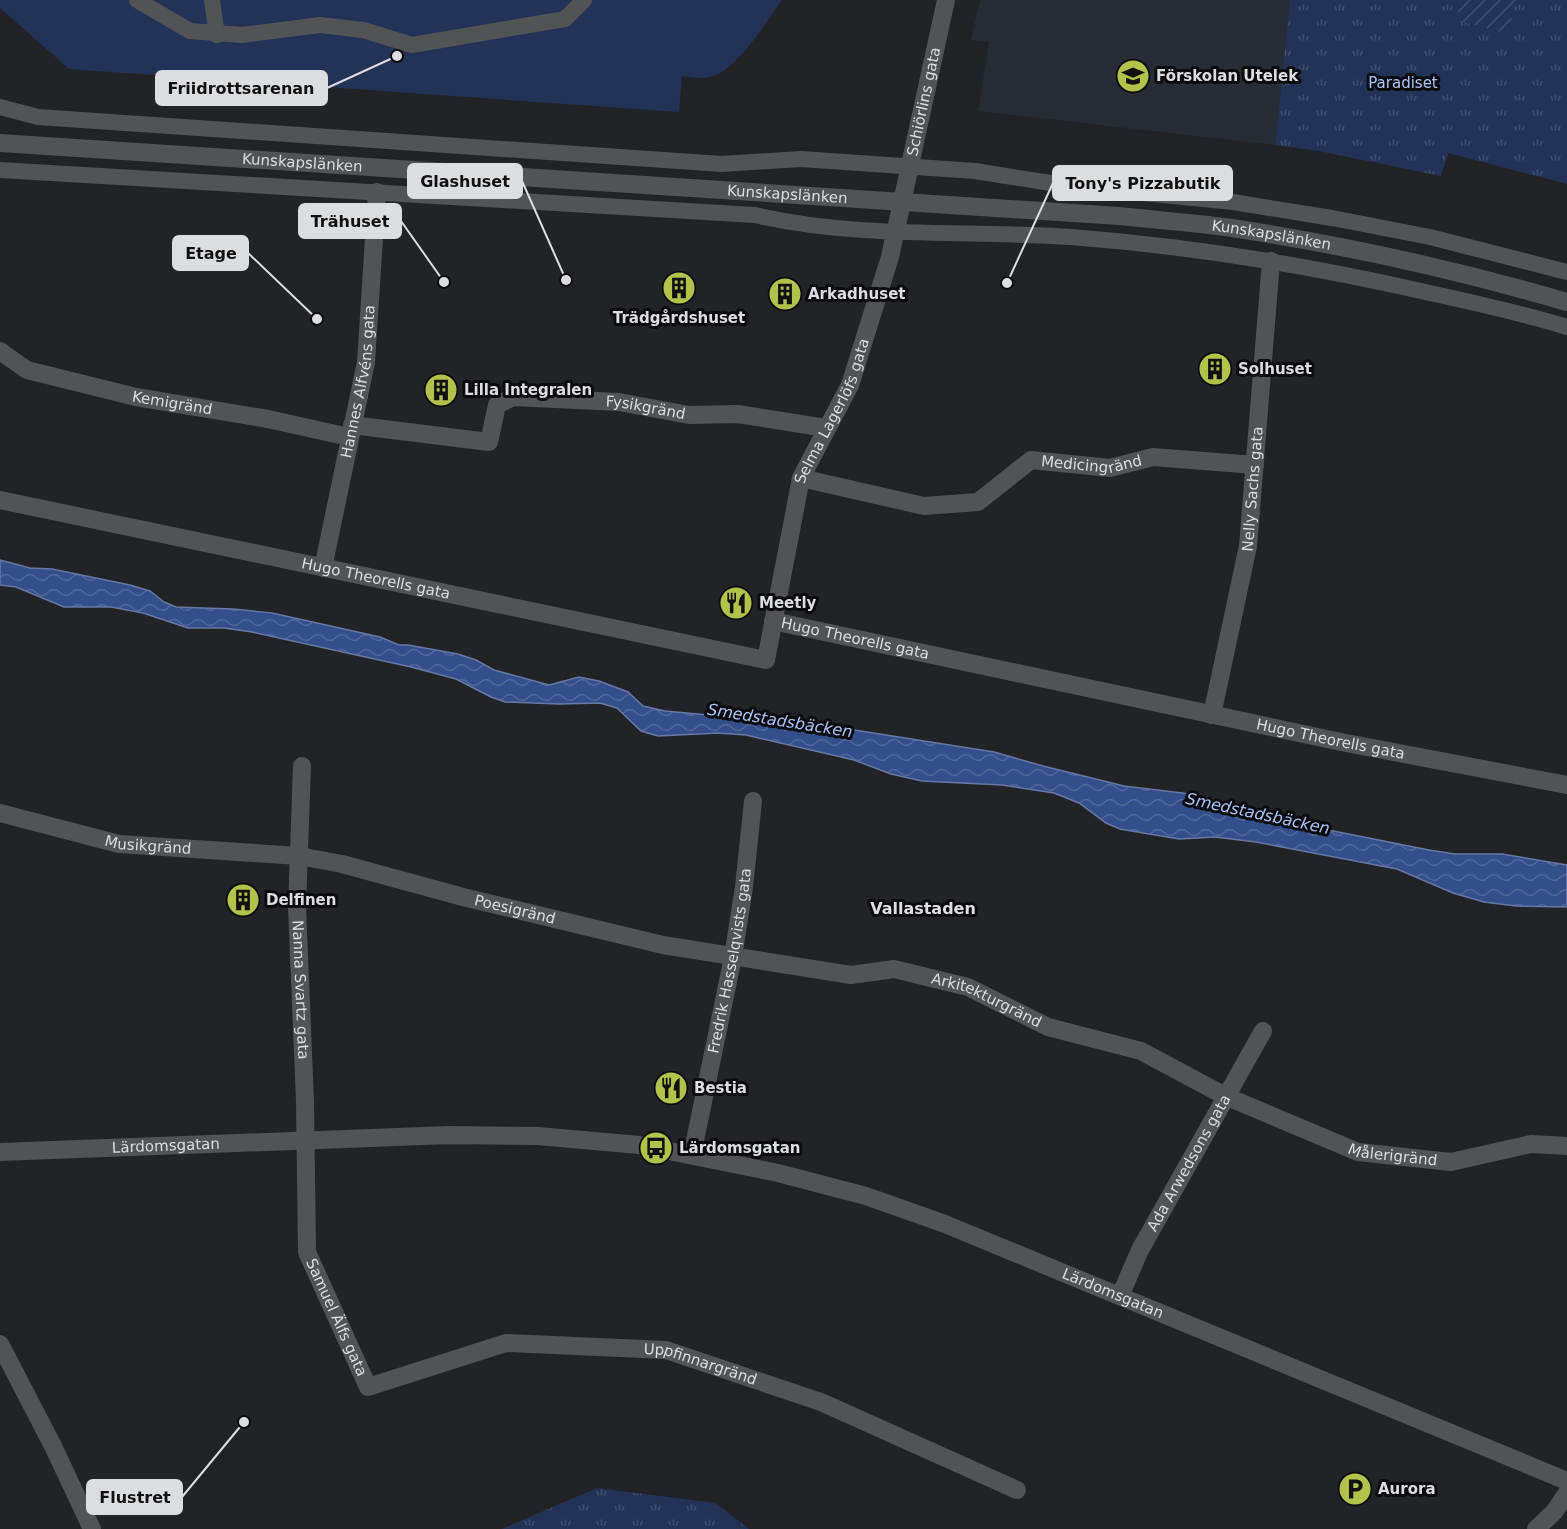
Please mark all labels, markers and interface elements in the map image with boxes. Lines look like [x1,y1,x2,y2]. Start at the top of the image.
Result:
street label: Schiörlins gata [903,46,944,158]
school or university icon: Förskolan Utelek [1115,58,1151,94]
place label: Förskolan Utelek [1156,67,1299,85]
callout: Friidrottsarenan [156,71,327,105]
park label: Paradiset [1368,74,1438,92]
text: Friidrottsarenan [167,79,315,98]
street label: Kunskapslänken [242,150,363,176]
callout: Glashuset [408,164,522,198]
callout: Tony's Pizzabutik [1053,166,1232,200]
text: Glashuset [420,172,510,191]
text: Tony's Pizzabutik [1066,174,1221,193]
street label: Kunskapslänken [726,181,848,207]
callout: Trähuset [299,204,401,238]
text: Trähuset [311,212,390,231]
street label: Kunskapslänken [1211,217,1333,254]
callout: Etage [173,236,248,270]
text: Etage [185,244,237,263]
building icon: Trädgårdshuset [661,270,697,306]
building icon: Arkadhuset [767,276,803,312]
place label: Arkadhuset [808,285,905,303]
street label: Hannes Alfvéns gata [337,304,379,460]
place label: Trädgårdshuset [613,309,745,327]
street label: Selma Lagerlöfs gata [791,336,873,485]
building icon: Solhuset [1197,351,1233,387]
place label: Solhuset [1238,360,1312,378]
building icon: Lilla Integralen [423,372,459,408]
place label: Lilla Integralen [464,381,592,399]
street label: Kemigränd [131,387,214,419]
street label: Fysikgränd [605,392,687,423]
street label: Nelly Sachs gata [1239,426,1267,552]
street label: Medicingränd [1040,451,1144,477]
street label: Hugo Theorells gata [300,554,452,603]
restaurant icon: Meetly [718,585,754,621]
place label: Meetly [759,594,817,612]
street label: Hugo Theorells gata [779,614,931,663]
water label: Smedstadsbäcken [706,700,854,741]
street label: Hugo Theorells gata [1255,715,1406,763]
water label: Smedstadsbäcken [1184,789,1332,838]
street label: Musikgränd [103,832,192,858]
street label: Fredrik Hasselqvists gata [704,867,755,1055]
building icon: Delfinen [225,882,261,918]
place label: Delfinen [266,891,336,909]
street label: Poesigränd [473,891,557,928]
district label: Vallastaden [870,899,976,918]
street label: Nanna Svartz gata [289,920,312,1060]
street label: Arkitekturgränd [930,969,1044,1031]
restaurant icon: Bestia [653,1070,689,1106]
place label: Bestia [694,1079,747,1097]
street label: Ada Arwedsons gata [1143,1091,1234,1234]
bus stop icon: Lärdomsgatan [638,1130,674,1166]
street label: Lärdomsgatan [112,1135,220,1157]
place label: Lärdomsgatan [679,1139,801,1157]
street label: Målerigränd [1345,1140,1438,1169]
street label: Samuel Älfs gata [302,1256,371,1379]
street label: Lärdomsgatan [1060,1264,1166,1322]
street label: Uppfinnargränd [643,1340,759,1389]
parking icon: Aurora [1337,1471,1373,1507]
callout: Flustret [87,1480,182,1514]
place label: Aurora [1378,1480,1436,1498]
text: Flustret [99,1488,171,1507]

